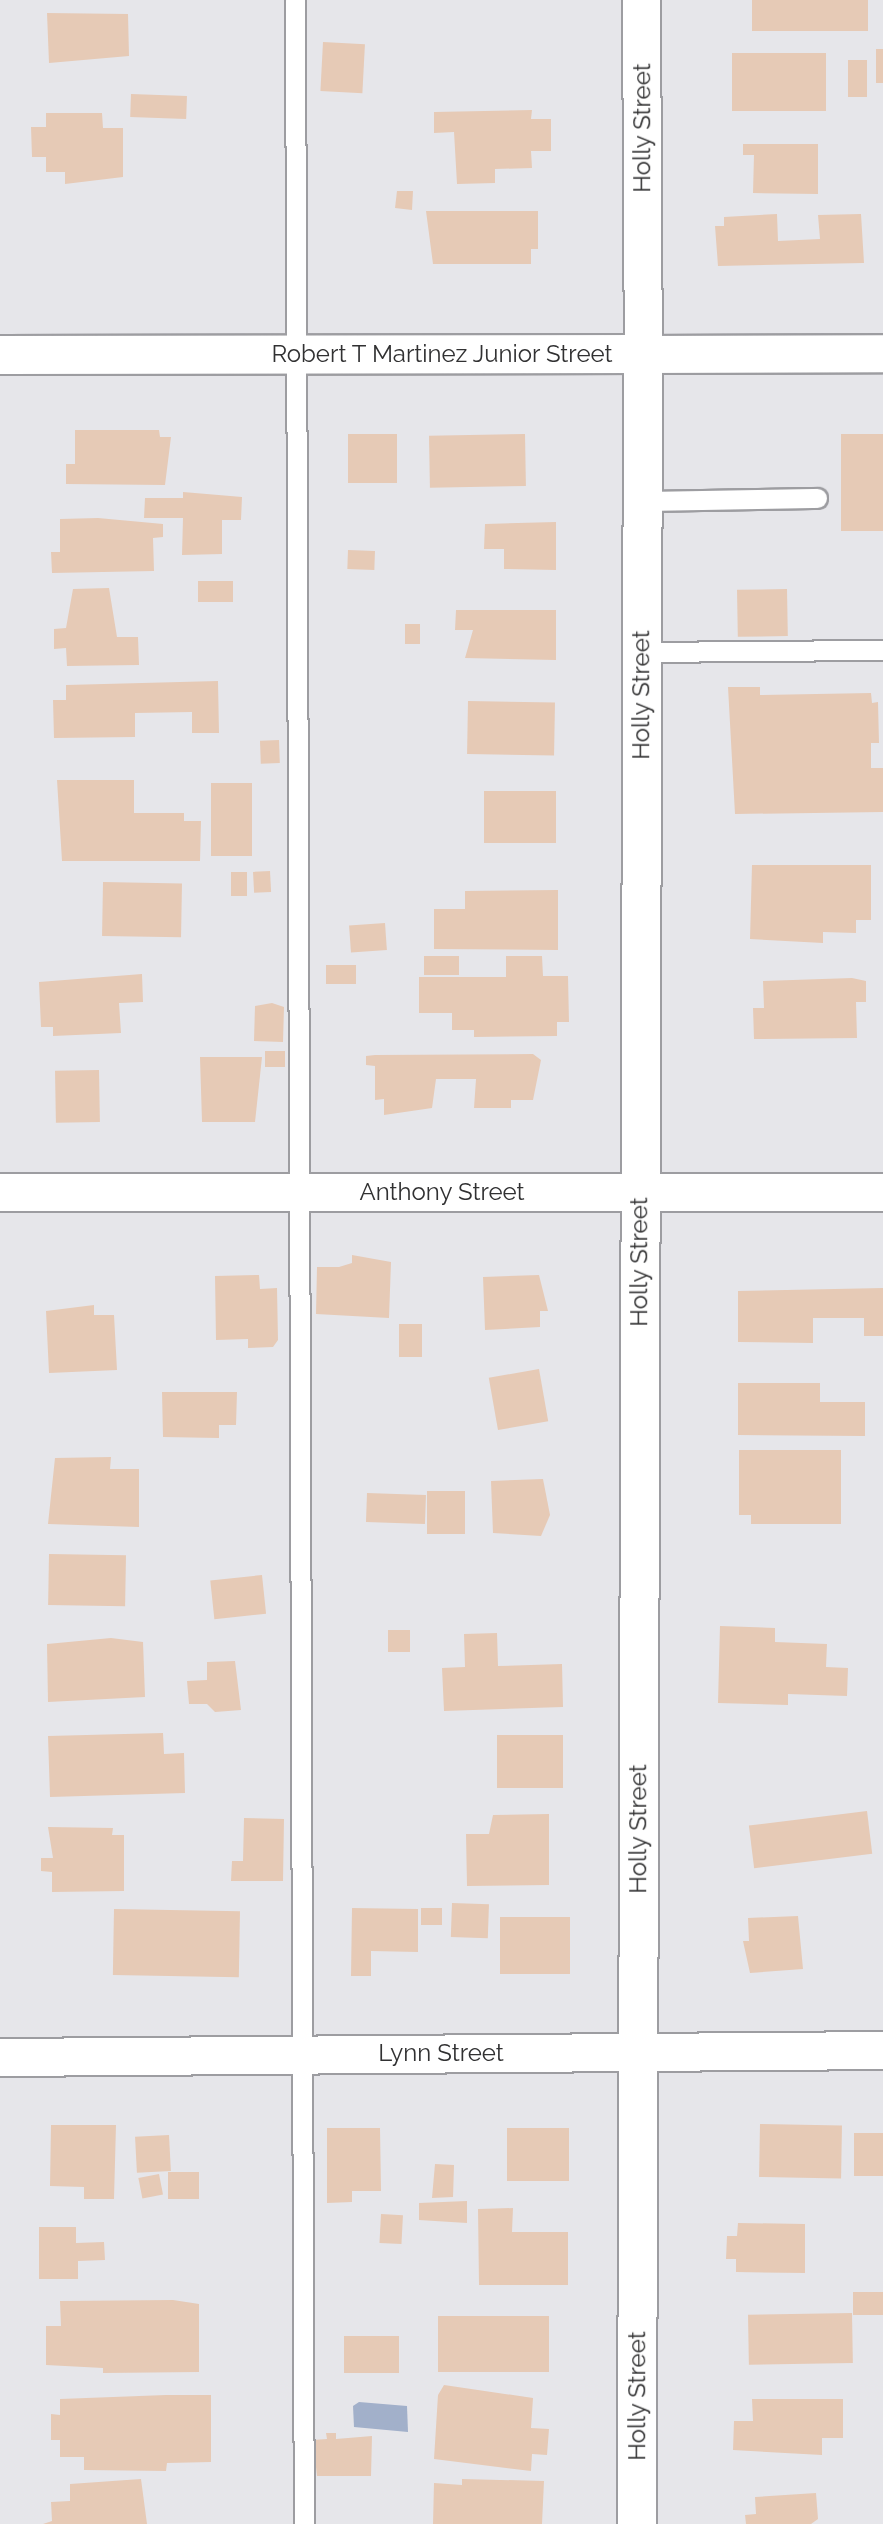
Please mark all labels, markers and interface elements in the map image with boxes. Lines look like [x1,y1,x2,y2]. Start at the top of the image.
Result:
street label: Holly Street [628,63,656,193]
street label: Robert T Martinez Junior Street [270,340,614,368]
street label: Holly Street [627,630,655,760]
street label: Anthony Street [359,1178,525,1206]
street label: Holly Street [625,1197,653,1327]
street label: Holly Street [624,1764,652,1894]
street label: Lynn Street [378,2039,504,2067]
street label: Holly Street [623,2331,651,2461]

